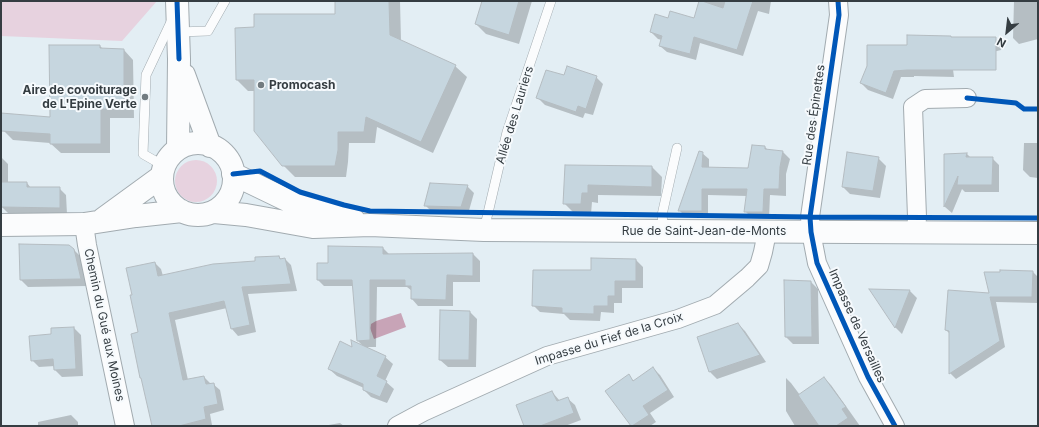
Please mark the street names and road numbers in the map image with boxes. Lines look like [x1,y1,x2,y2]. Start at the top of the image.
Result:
street label: Allée des Lauriers [493,64,537,166]
street label: Rue des Épinettes [800,64,828,166]
street label: Rue de Saint-Jean-de-Monts [622,224,786,238]
street label: Chemin du Gué aux Moines [81,247,127,403]
street label: Impasse de Versailles [825,267,889,385]
street label: Impasse du Fief de la Croix [533,310,685,368]

